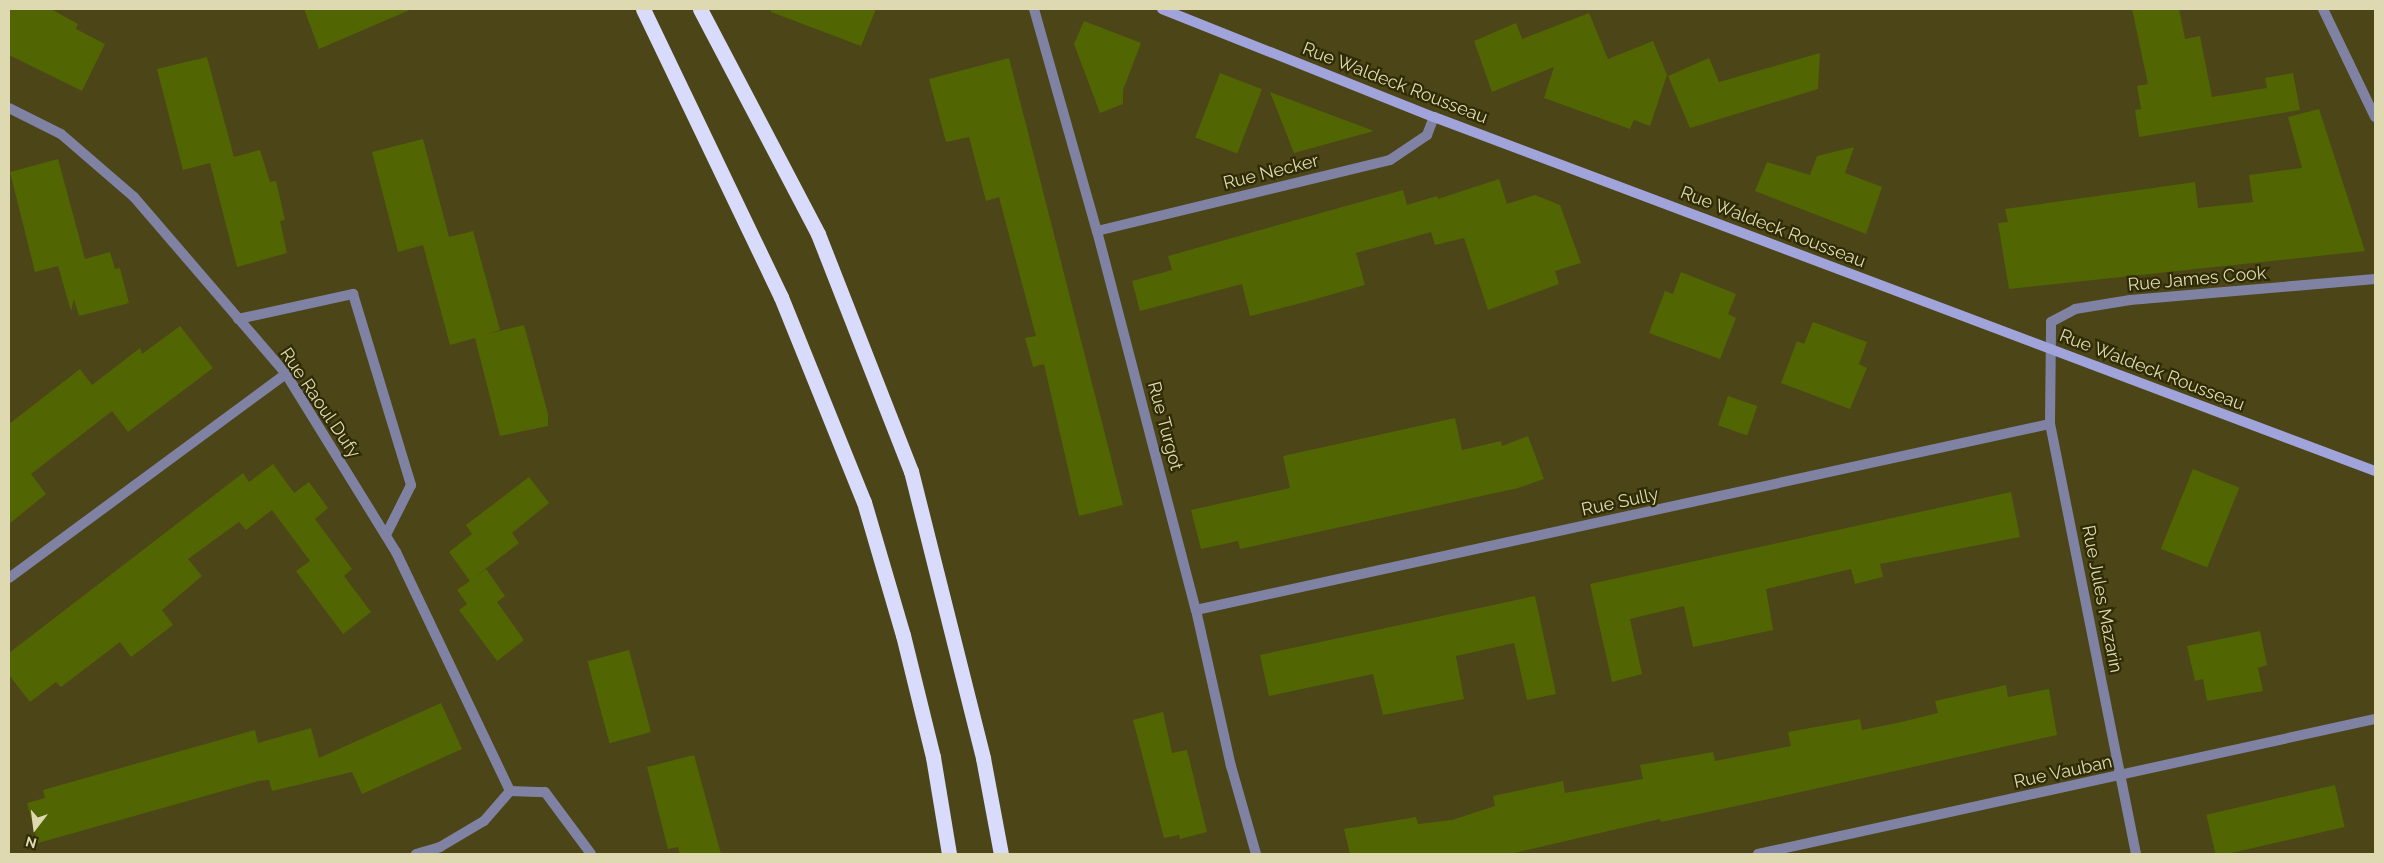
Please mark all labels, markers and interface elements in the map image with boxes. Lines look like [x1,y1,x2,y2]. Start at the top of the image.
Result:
street label: Rue Waldeck Rousseau [1299,38,1491,128]
street label: Rue Necker [1221,150,1321,194]
street label: Rue Waldeck Rousseau [1677,182,1869,272]
street label: Rue James Cook [2127,262,2267,296]
street label: Rue Waldeck Rousseau [2056,325,2248,415]
street label: Rue Raoul Dufy [275,343,365,463]
street label: Rue Turgot [1143,379,1187,473]
street label: Rue Sully [1579,483,1661,521]
street label: Rue Jules Mazarin [2077,523,2127,675]
street label: Rue Vauban [2012,751,2114,793]
north arrow [10,803,60,853]
text: N [24,833,38,852]

